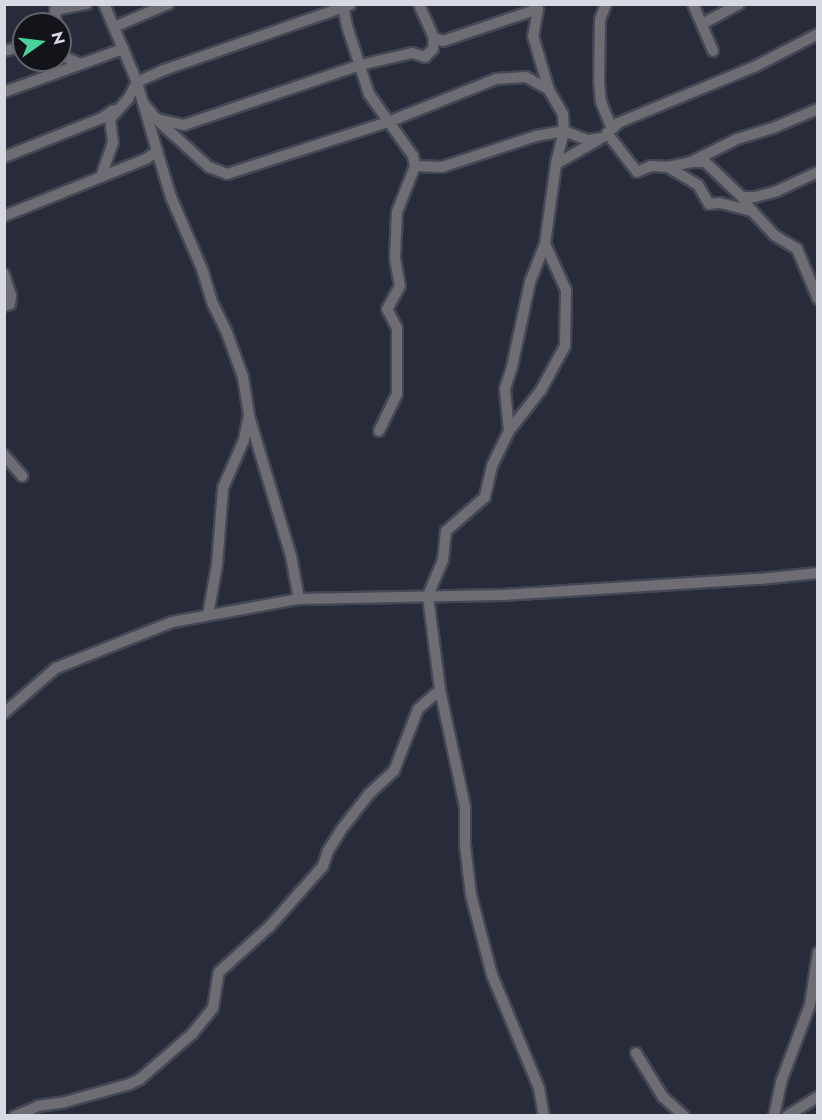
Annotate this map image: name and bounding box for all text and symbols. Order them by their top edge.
north arrow [12,12,72,72]
text: N [45,29,71,47]

